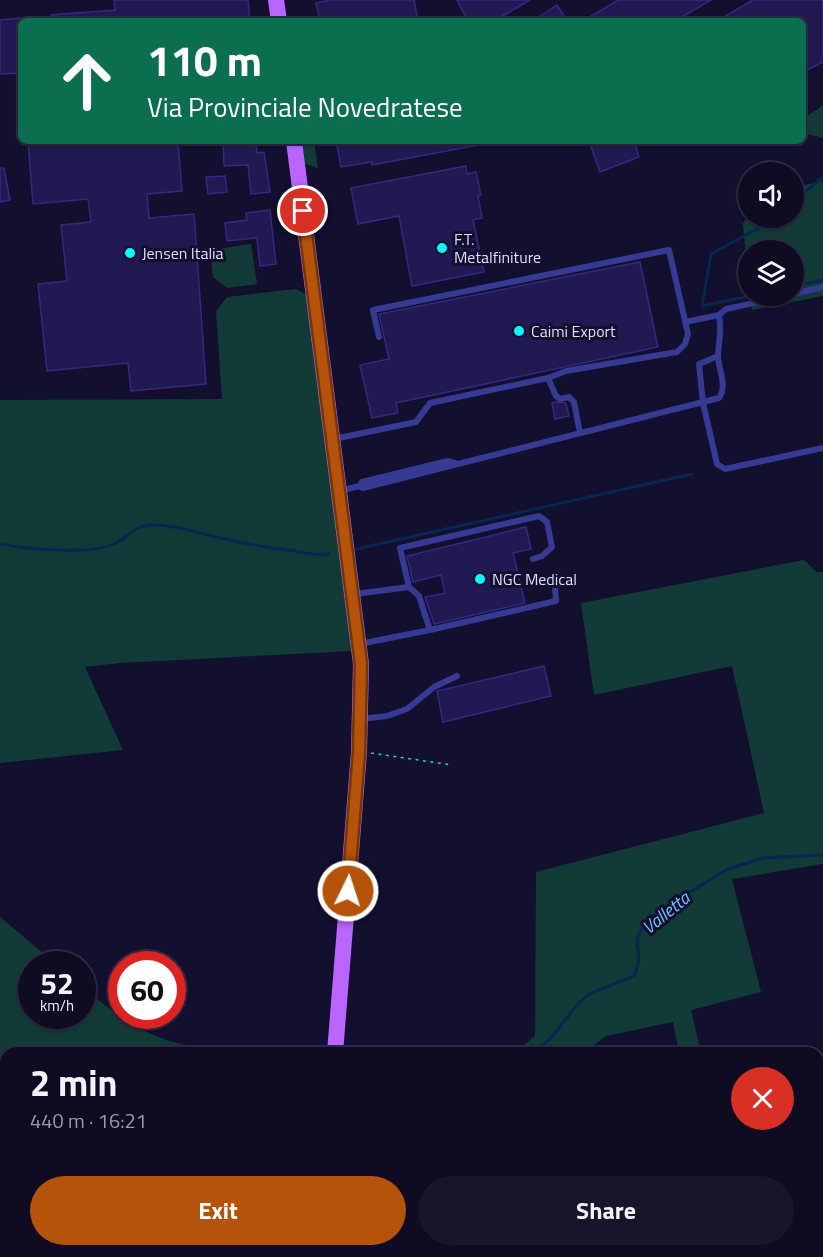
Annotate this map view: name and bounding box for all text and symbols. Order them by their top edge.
text: 110 m [147,28,262,92]
icon: ahead [48,42,126,120]
text: Via Provinciale Novedratese [147,86,463,127]
map controls [738,162,804,306]
button: sound [738,162,804,228]
pin [277,185,328,236]
icon: arrive [286,194,319,227]
place label: F.T. Metalfiniture [454,227,541,269]
button: layers [738,240,804,306]
place label: Jensen Italia [142,241,224,265]
marker: F.T. Metalfiniture [435,241,449,255]
marker: Jensen Italia [123,246,137,260]
place label: Caimi Export [531,319,616,343]
marker: Caimi Export [512,324,526,338]
place label: NGC Medical [492,567,577,591]
marker: NGC Medical [473,572,487,586]
position arrow [316,859,380,923]
water label: Valletta [636,884,696,940]
speed limit sign: 60 [108,951,186,1029]
text: 52 [40,960,74,1006]
text: km/h [40,994,74,1017]
text: 2 min [30,1055,117,1110]
button: close [731,1067,794,1130]
text: 440 m · 16:21 [30,1105,147,1136]
button: Exit [30,1176,406,1245]
button: Share [418,1176,794,1245]

